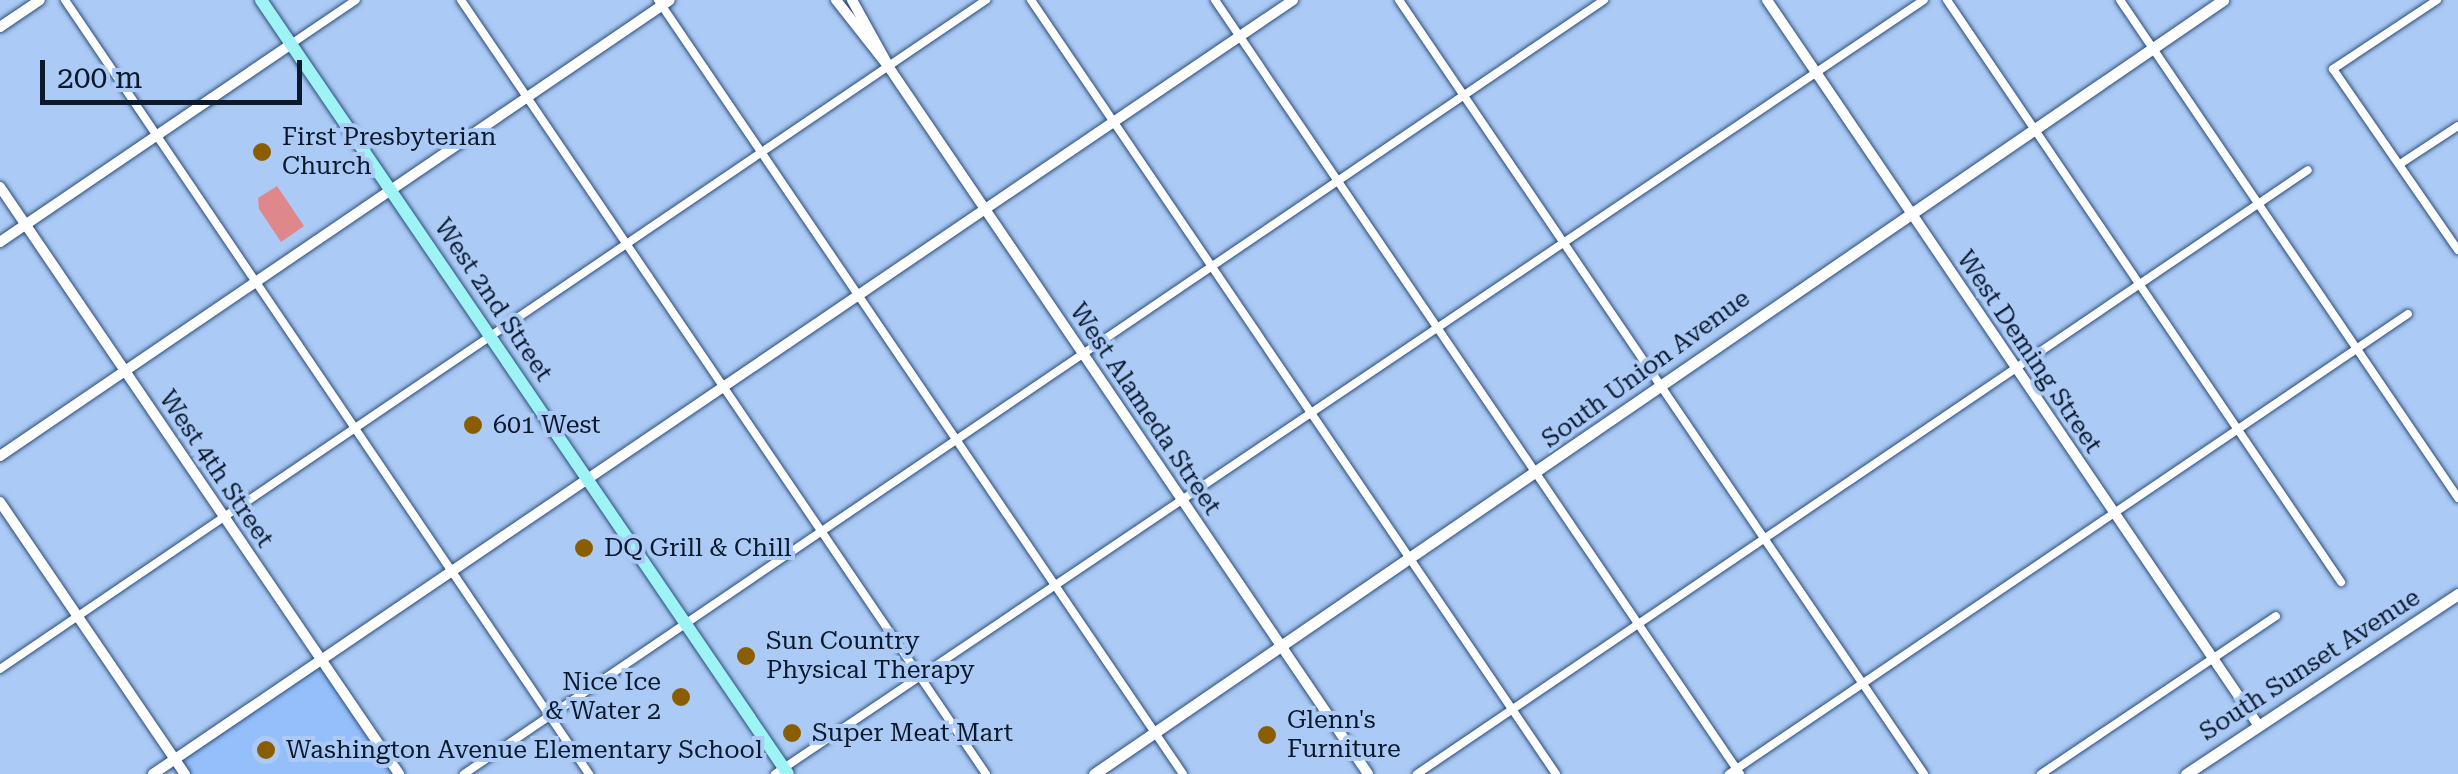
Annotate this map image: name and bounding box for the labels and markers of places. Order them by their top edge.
place label: First Presbyterian Church [282,123,496,182]
marker: First Presbyterian Church [251,141,273,163]
place label: 601 West [493,410,601,440]
marker: 601 West [462,414,484,436]
place label: DQ Grill & Chill [604,533,791,563]
marker: DQ Grill & Chill [573,537,595,559]
place label: Sun Country Physical Therapy [766,627,975,686]
marker: Sun Country Physical Therapy [735,645,757,667]
place label: Nice Ice & Water 2 [545,668,661,727]
marker: Nice Ice & Water 2 [670,686,692,708]
place label: Glenn's Furniture [1287,706,1401,765]
place label: Super Meat Mart [812,718,1013,748]
marker: Super Meat Mart [781,722,803,744]
marker: Glenn's Furniture [1256,724,1278,746]
place label: Washington Avenue Elementary School [286,735,763,765]
marker: Washington Avenue Elementary School [255,739,277,761]

